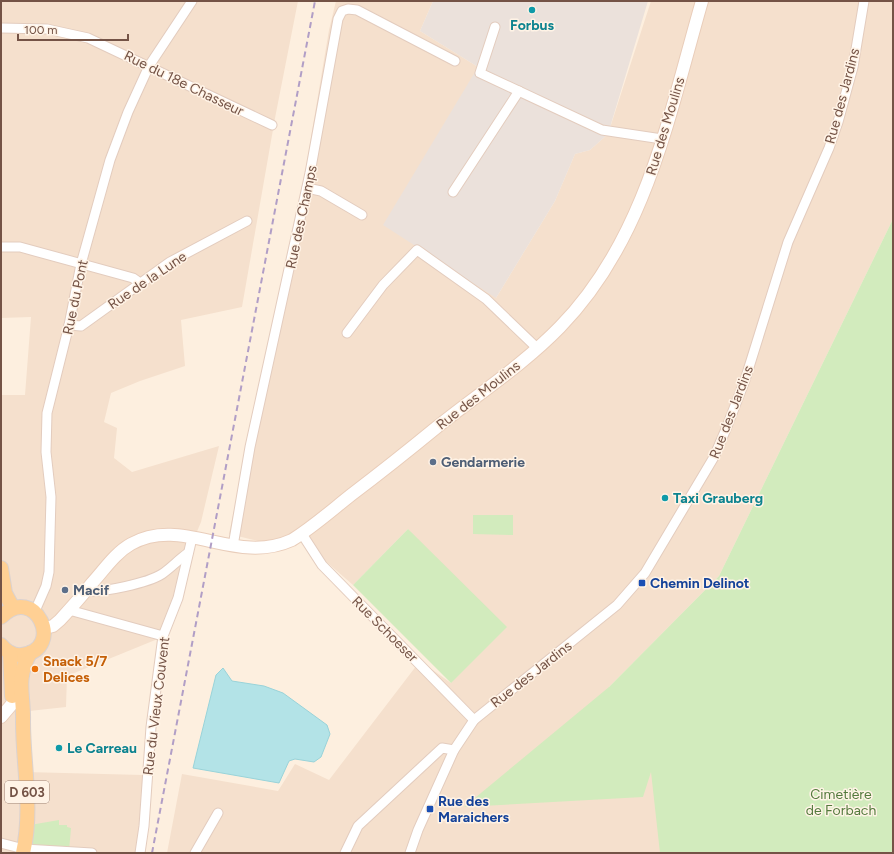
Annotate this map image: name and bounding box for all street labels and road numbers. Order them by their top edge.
street label: Rue des Jardins [822,46,863,146]
street label: Rue du 18e Chasseur [121,47,247,120]
street label: Rue des Moulins [642,75,689,177]
street label: Rue des Champs [282,164,321,270]
street label: Rue de la Lune [105,248,190,313]
street label: Rue du Pont [59,258,92,336]
street label: Rue des Moulins [433,357,524,433]
street label: Rue des Jardins [706,363,757,461]
street label: Rue Schoeser [348,593,421,666]
street label: Rue du Vieux Couvent [140,636,173,776]
street label: Rue des Jardins [487,637,575,711]
road number: D 603 [5,781,49,803]

